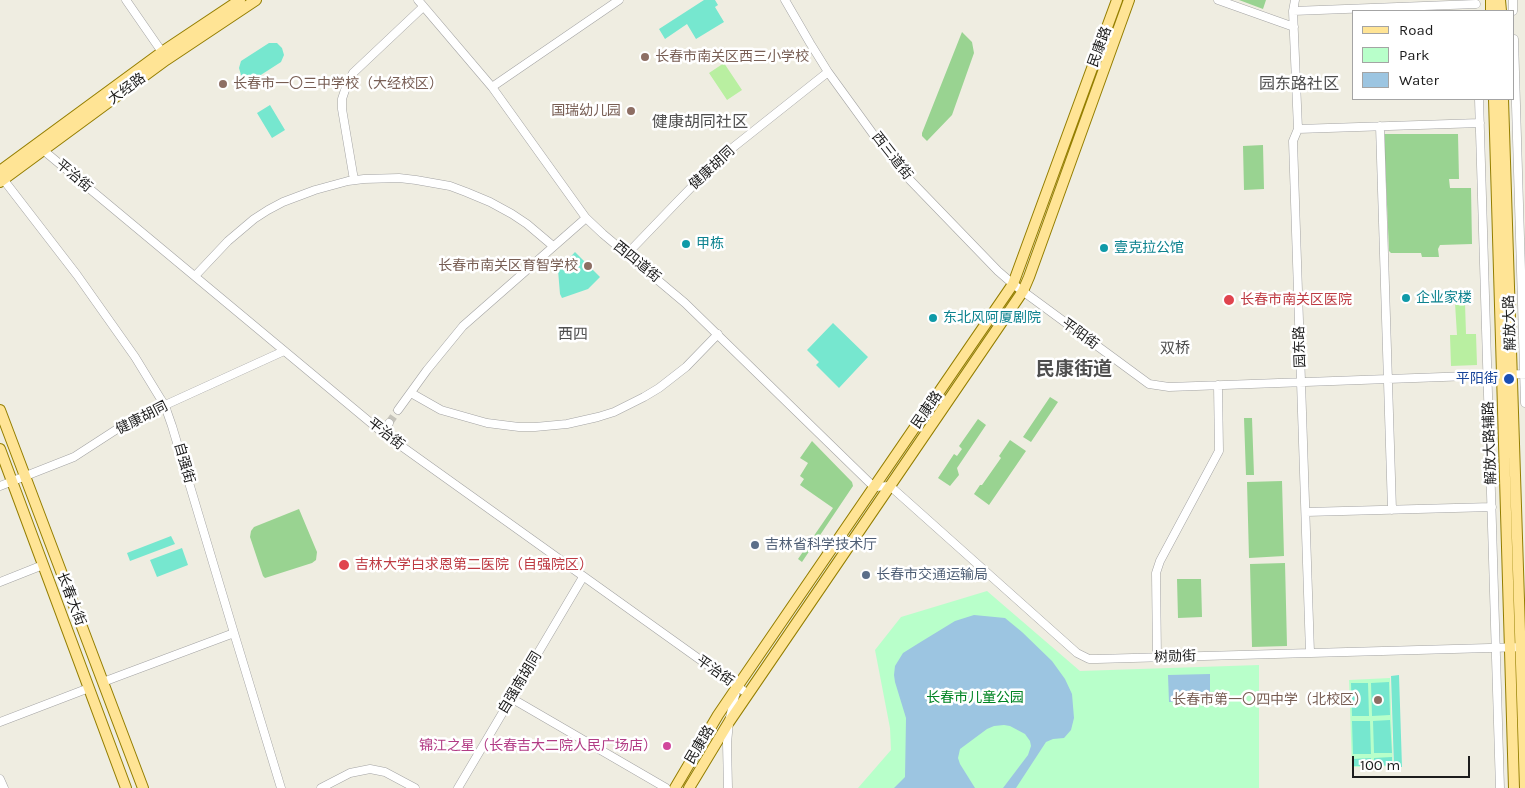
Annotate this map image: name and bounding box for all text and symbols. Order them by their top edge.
legend [1352,10,1515,100]
text: Road [1399,21,1434,39]
street label: 民康路 [1085,24,1115,70]
text: Park [1399,46,1429,64]
place label: 长春市南关区西三小学校 [655,49,809,65]
marker: 长春市南关区西三小学校 [639,51,651,63]
street label: 大经路 [105,70,149,108]
text: Water [1399,71,1439,89]
district label: 园东路社区 [1259,74,1339,94]
place label: 长春市一〇三中学校（大经校区） [233,76,443,92]
marker: 长春市一〇三中学校（大经校区） [217,78,229,90]
place label: 国瑞幼儿园 [551,103,621,119]
marker: 国瑞幼儿园 [625,105,637,117]
district label: 健康胡同社区 [652,112,748,132]
street label: 西三道街 [868,129,916,183]
street label: 健康胡同 [686,143,738,193]
street label: 平治街 [53,156,95,196]
place label: 甲栋 [696,236,724,252]
street label: 西四道街 [610,238,664,286]
marker: 甲栋 [680,238,692,250]
place label: 壹克拉公馆 [1114,240,1184,256]
marker: 壹克拉公馆 [1098,242,1110,254]
place label: 长春市南关区育智学校 [438,258,578,274]
marker: 长春市南关区育智学校 [582,260,594,272]
place label: 企业家楼 [1416,290,1472,306]
place label: 长春市南关区医院 [1240,292,1352,308]
marker: 企业家楼 [1400,292,1412,304]
marker: 长春市南关区医院 [1222,293,1236,307]
street label: 解放大路 [1501,295,1519,351]
place label: 东北风阿厦剧院 [943,310,1041,326]
marker: 东北风阿厦剧院 [927,312,939,324]
street label: 平阳街 [1058,315,1102,353]
district label: 西四 [558,326,588,344]
street label: 园东路 [1291,326,1309,368]
district label: 双桥 [1160,340,1190,358]
district label: 民康街道 [1036,359,1112,381]
place label: 平阳街 [1456,371,1498,387]
marker: 平阳街 [1502,372,1516,386]
street label: 民康路 [908,388,946,432]
street label: 健康胡同 [113,398,171,438]
street label: 解放大路辅路 [1480,401,1500,485]
street label: 平治街 [364,414,408,454]
street label: 自强街 [170,440,198,486]
place label: 吉林省科学技术厅 [765,537,877,553]
marker: 吉林省科学技术厅 [749,539,761,551]
place label: 吉林大学白求恩第二医院（自强院区） [355,557,593,573]
marker: 吉林大学白求恩第二医院（自强院区） [337,558,351,572]
place label: 长春市交通运输局 [876,567,988,583]
marker: 长春市交通运输局 [860,569,872,581]
street label: 长春大街 [53,570,89,628]
street label: 树勋街 [1154,648,1196,666]
street label: 自强南胡同 [495,649,545,717]
street label: 平治街 [693,652,737,690]
park label: 长春市儿童公园 [926,690,1024,706]
place label: 长春市第一〇四中学（北校区） [1172,692,1368,708]
marker: 长春市第一〇四中学（北校区） [1372,694,1384,706]
street label: 民康路 [682,723,718,767]
place label: 锦江之星（长春吉大二院人民广场店） [419,738,657,754]
marker: 锦江之星（长春吉大二院人民广场店） [661,740,673,752]
scale bar [1355,746,1472,778]
text: 100 m [1360,756,1400,774]

